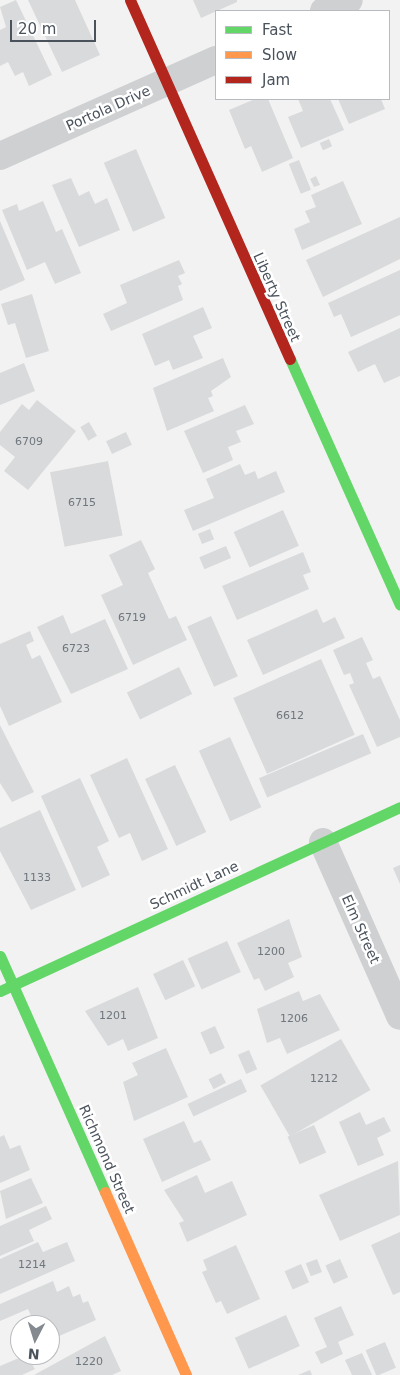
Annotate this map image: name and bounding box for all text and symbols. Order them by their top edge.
scale bar [12,10,99,42]
legend [215,10,390,100]
text: 20 m [18,20,56,38]
text: Fast [262,21,292,39]
text: Slow [262,46,297,64]
text: Jam [262,71,290,89]
street label: Portola Drive [63,82,153,134]
street label: Liberty Street [250,250,304,344]
house number: 6709 [15,435,43,449]
house number: 6715 [68,496,96,510]
house number: 6719 [118,611,146,625]
house number: 6723 [62,642,90,656]
house number: 6612 [276,709,304,723]
street label: Schmidt Lane [147,857,241,913]
house number: 1133 [23,871,51,885]
street label: Elm Street [338,892,384,966]
house number: 1200 [257,945,285,959]
house number: 1201 [99,1009,127,1023]
house number: 1206 [280,1012,308,1026]
house number: 1212 [310,1072,338,1086]
street label: Richmond Street [76,1102,138,1216]
house number: 1214 [18,1258,46,1272]
north arrow [10,1315,60,1365]
text: N [27,1345,40,1362]
house number: 1220 [75,1355,103,1369]

